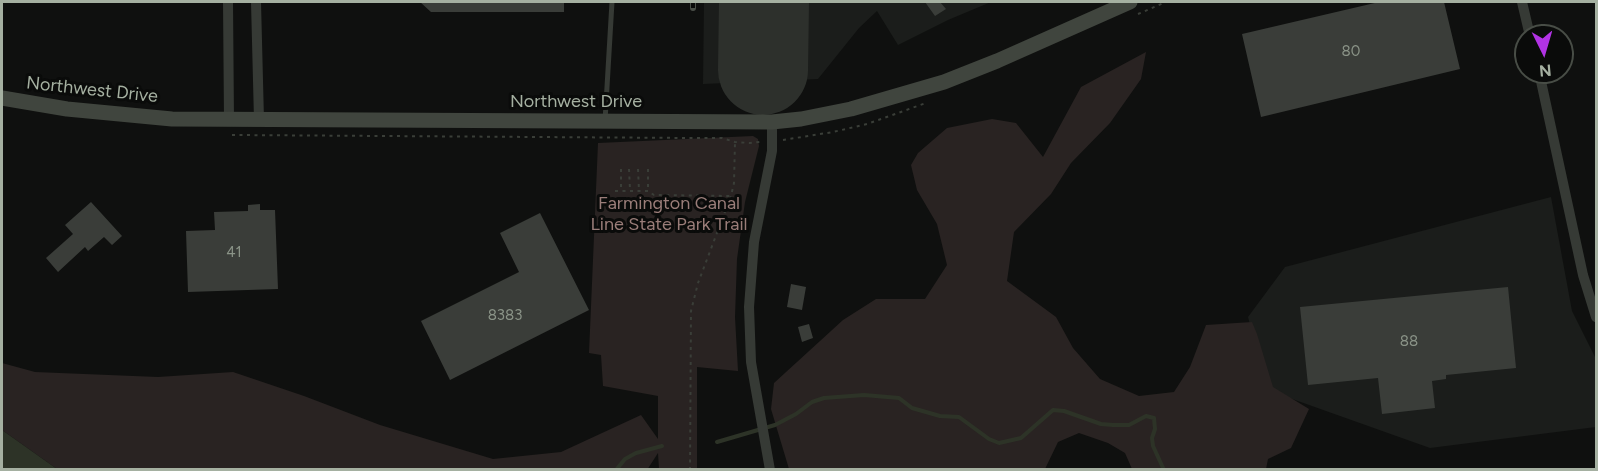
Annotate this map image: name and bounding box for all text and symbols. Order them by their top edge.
north arrow [1514,24,1574,84]
house number: 80 [1342,43,1360,61]
text: N [1538,60,1552,80]
street label: Northwest Drive [25,72,159,108]
street label: Northwest Drive [510,91,642,113]
park label: Farmington Canal Line State Park Trail [590,193,748,236]
house number: 41 [226,244,242,262]
house number: 8383 [488,307,522,325]
house number: 88 [1400,333,1418,351]

